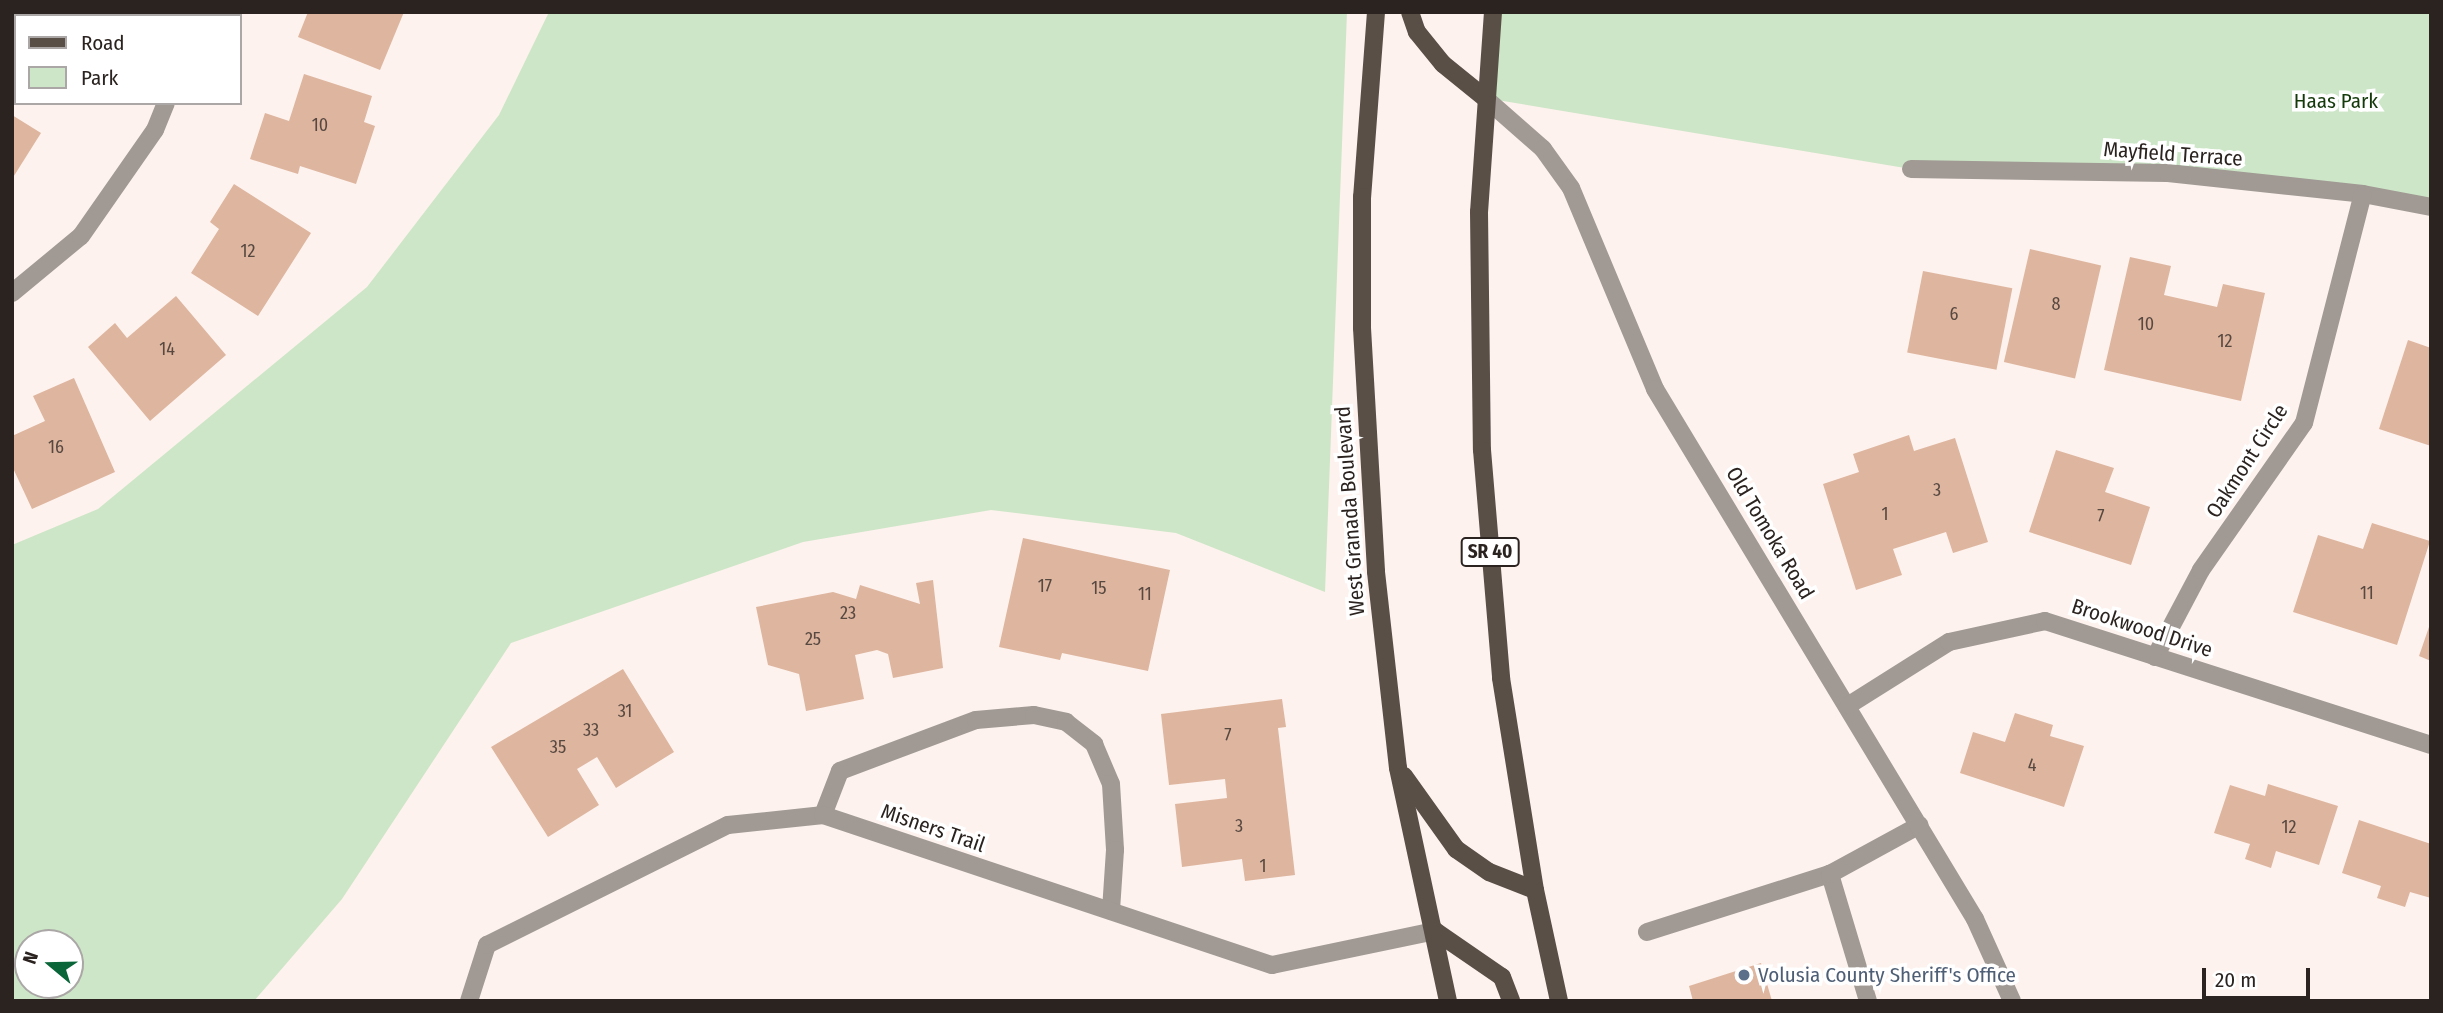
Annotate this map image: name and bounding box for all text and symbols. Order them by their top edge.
legend [14,14,242,105]
text: Road [81,30,125,56]
text: Park [81,65,118,91]
park label: Haas Park [2294,88,2378,114]
house number: 10 [312,114,328,136]
street label: Mayfield Terrace [2103,137,2243,171]
house number: 12 [241,240,255,262]
house number: 8 [2052,293,2060,315]
house number: 6 [1950,303,1958,325]
house number: 10 [2138,313,2154,335]
house number: 12 [2218,330,2232,352]
house number: 14 [159,338,175,360]
street label: Oakmont Circle [2201,399,2293,523]
street label: West Granada Boulevard [1330,405,1370,617]
house number: 16 [48,436,64,458]
street label: Old Tomoka Road [1721,462,1819,604]
house number: 3 [1933,479,1941,501]
house number: 1 [1881,503,1889,525]
house number: 7 [2097,505,2105,527]
road number: SR 40 [1460,537,1520,568]
house number: 17 [1038,575,1052,597]
house number: 15 [1091,577,1107,599]
house number: 11 [2360,582,2374,604]
house number: 11 [1138,583,1152,605]
street label: Brookwood Drive [2068,593,2216,663]
house number: 23 [840,602,856,624]
house number: 25 [805,628,821,650]
house number: 31 [618,700,632,722]
house number: 33 [583,719,599,741]
house number: 7 [1224,724,1232,746]
house number: 35 [550,736,566,758]
house number: 4 [2028,754,2036,776]
street label: Misners Trail [878,798,988,858]
house number: 3 [1235,815,1243,837]
house number: 12 [2282,816,2296,838]
house number: 1 [1259,855,1267,877]
north arrow [14,929,84,999]
text: N [18,949,43,967]
scale bar [2205,954,2314,998]
place label: Volusia County Sheriff's Office [1758,962,2016,988]
marker: Volusia County Sheriff's Office [1736,967,1752,983]
text: 20 m [2215,967,2256,993]

